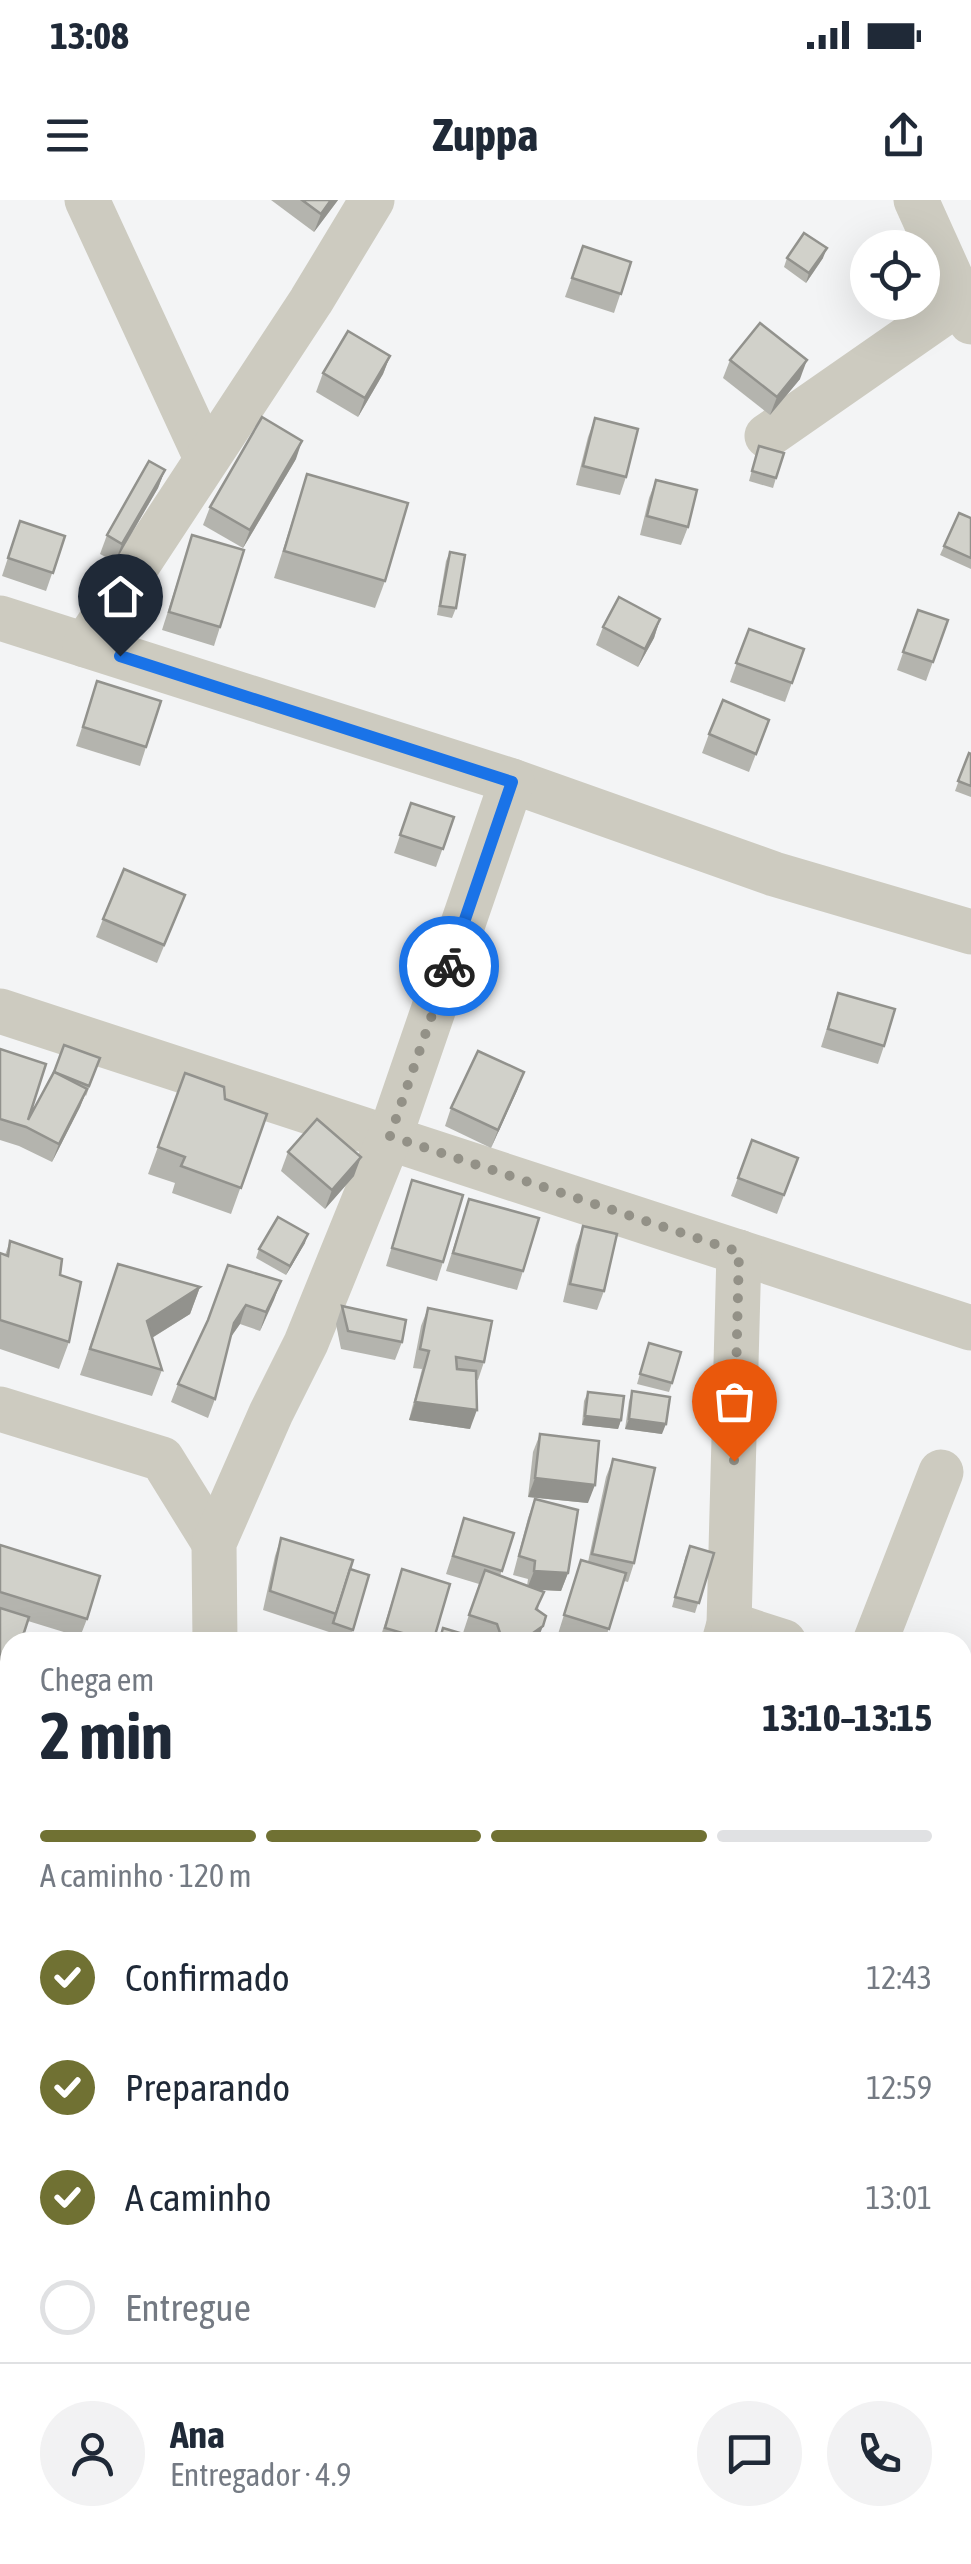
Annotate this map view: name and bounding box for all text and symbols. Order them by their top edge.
text: 13:08 [50,14,129,57]
icon: menu [40,108,95,163]
icon: share [876,108,931,163]
text: Zuppa [433,109,538,161]
map controls [850,230,940,320]
button: locate [850,230,940,320]
pin [78,554,163,657]
icon: home [93,569,148,624]
courier [399,916,499,1016]
icon: bike [422,939,477,994]
pin [692,1359,777,1462]
icon: bag [707,1374,762,1429]
text: Chega em [40,1661,154,1698]
text: 13:10–13:15 [762,1696,932,1739]
text: 2 min [40,1698,173,1773]
text: A caminho · 120 m [40,1857,251,1894]
icon: check [40,1950,95,2005]
text: Confirmado [125,1956,290,1999]
text: 12:43 [866,1959,932,1996]
icon: check [40,2060,95,2115]
text: Preparando [125,2066,290,2109]
text: 12:59 [866,2069,932,2106]
icon: check [40,2170,95,2225]
text: A caminho [125,2176,271,2219]
text: 13:01 [866,2179,932,2216]
text: Entregue [125,2286,251,2329]
button: person [40,2401,145,2506]
button: chat [697,2401,802,2506]
button: phone [827,2401,932,2506]
text: Ana [170,2413,225,2456]
text: Entregador · 4.9 [170,2456,351,2493]

